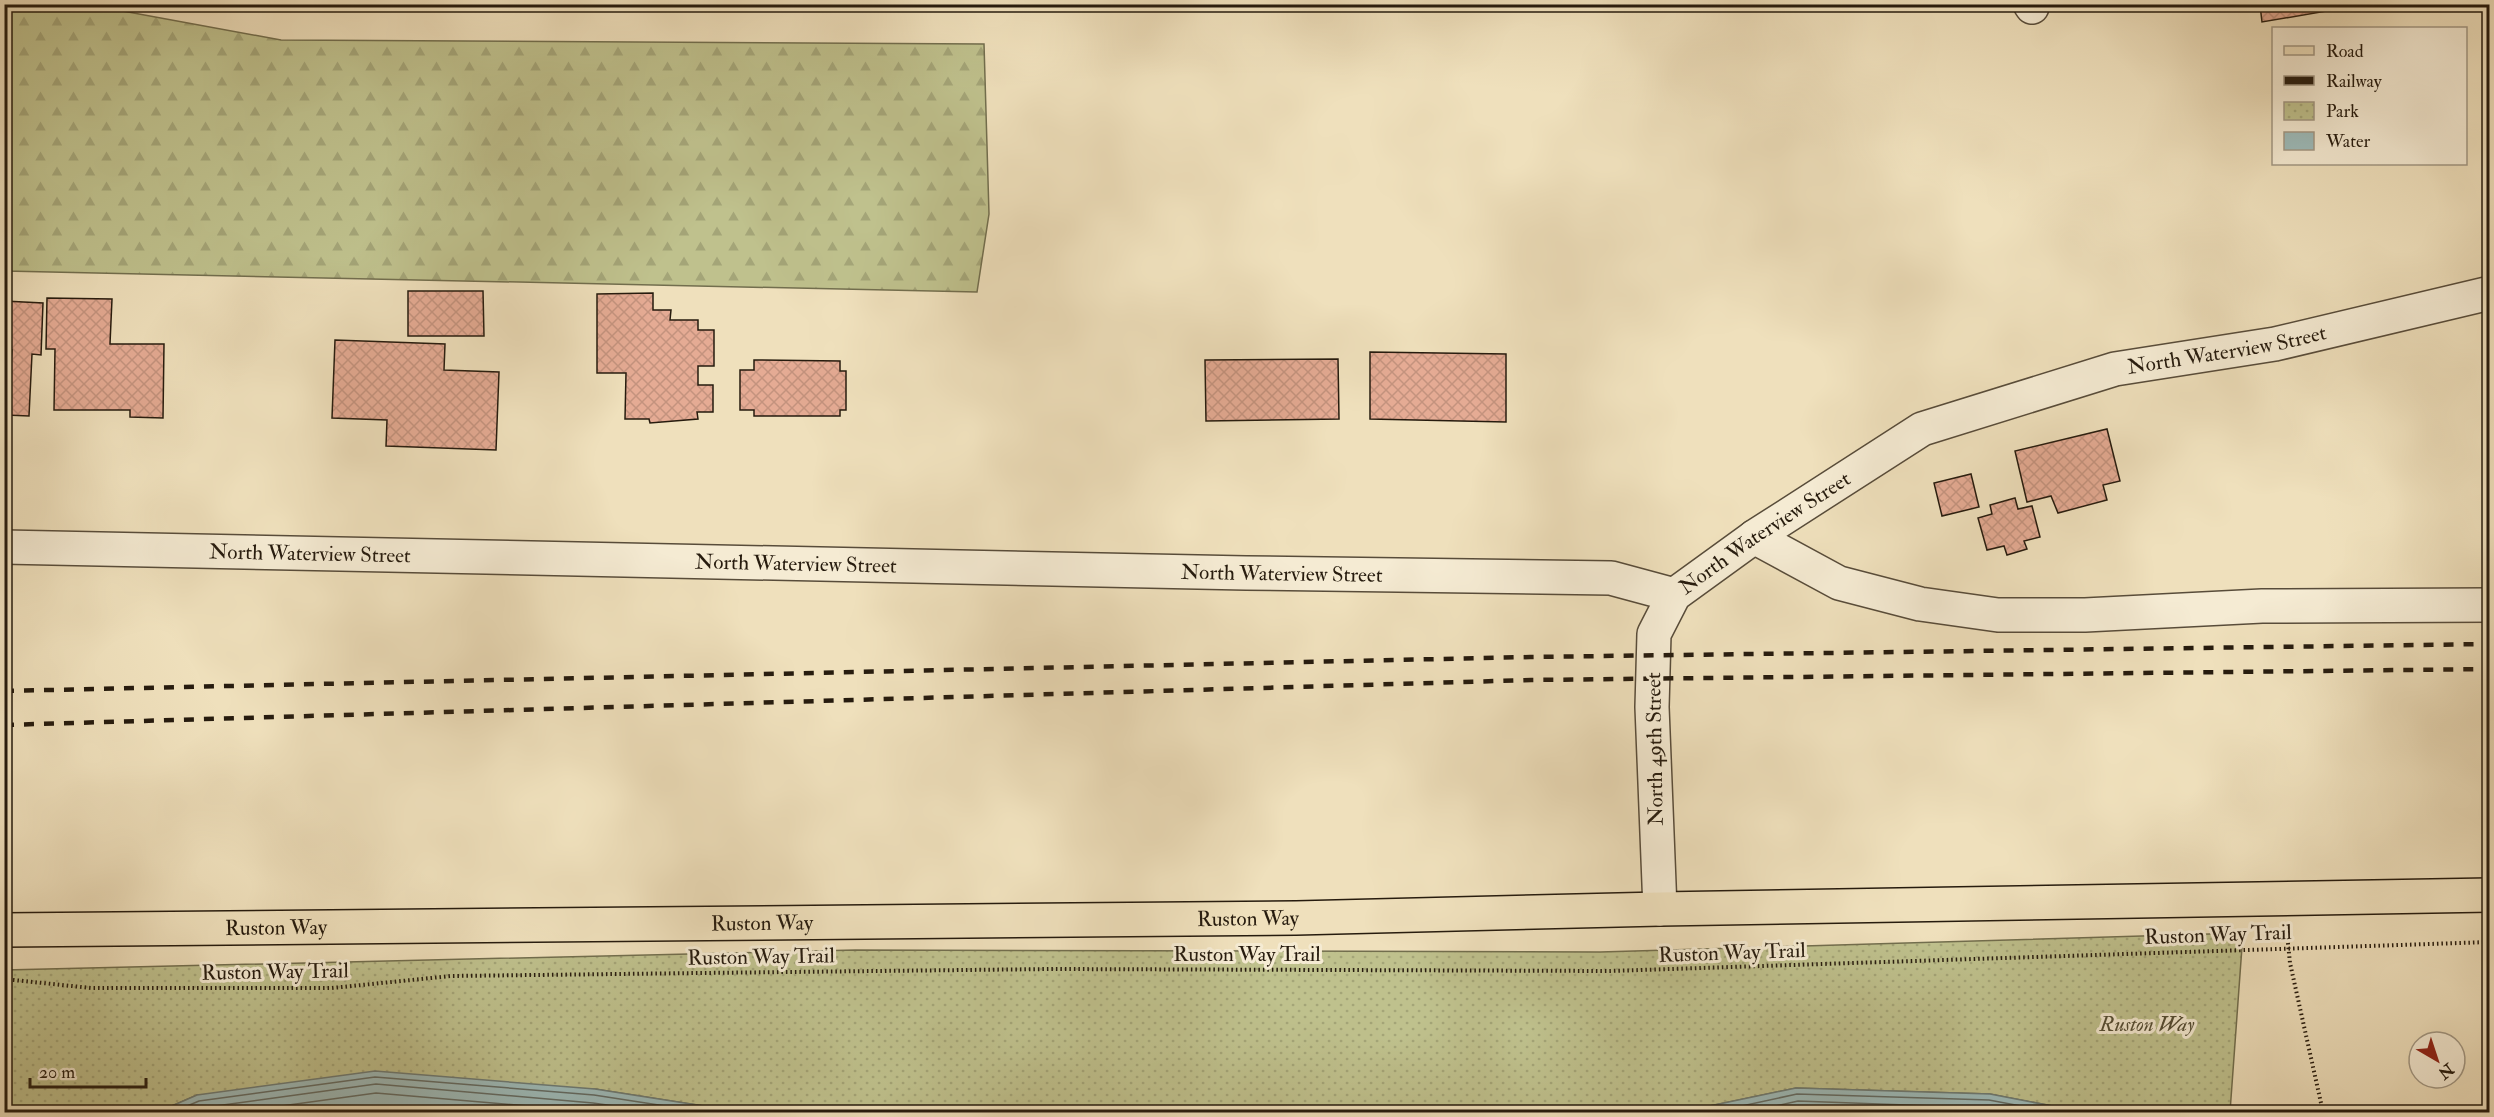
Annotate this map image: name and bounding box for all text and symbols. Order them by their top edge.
legend [2272,27,2467,165]
text: Road [2326,40,2364,63]
text: Railway [2326,70,2383,93]
text: Park [2326,100,2359,123]
text: Water [2325,130,2370,153]
street label: North Waterview Street [2125,319,2329,380]
street label: North Waterview Street [1673,465,1856,601]
street label: North Waterview Street [209,538,411,569]
street label: North Waterview Street [695,548,897,579]
street label: North Waterview Street [1181,558,1383,588]
street label: North 49th Street [1640,672,1670,826]
street label: Ruston Way [1197,904,1300,932]
street label: Ruston Way [711,909,814,937]
street label: Ruston Way [225,913,328,941]
street label: Ruston Way Trail [2144,919,2293,951]
street label: Ruston Way Trail [1658,937,1807,969]
street label: Ruston Way Trail [1173,941,1321,968]
street label: Ruston Way Trail [687,942,836,972]
street label: Ruston Way Trail [201,957,350,987]
park label: Ruston Way [2099,1011,2195,1038]
north arrow [2407,1030,2467,1090]
scale bar [30,1051,146,1089]
text: N [2433,1058,2458,1084]
text: 20 m [39,1061,75,1084]

